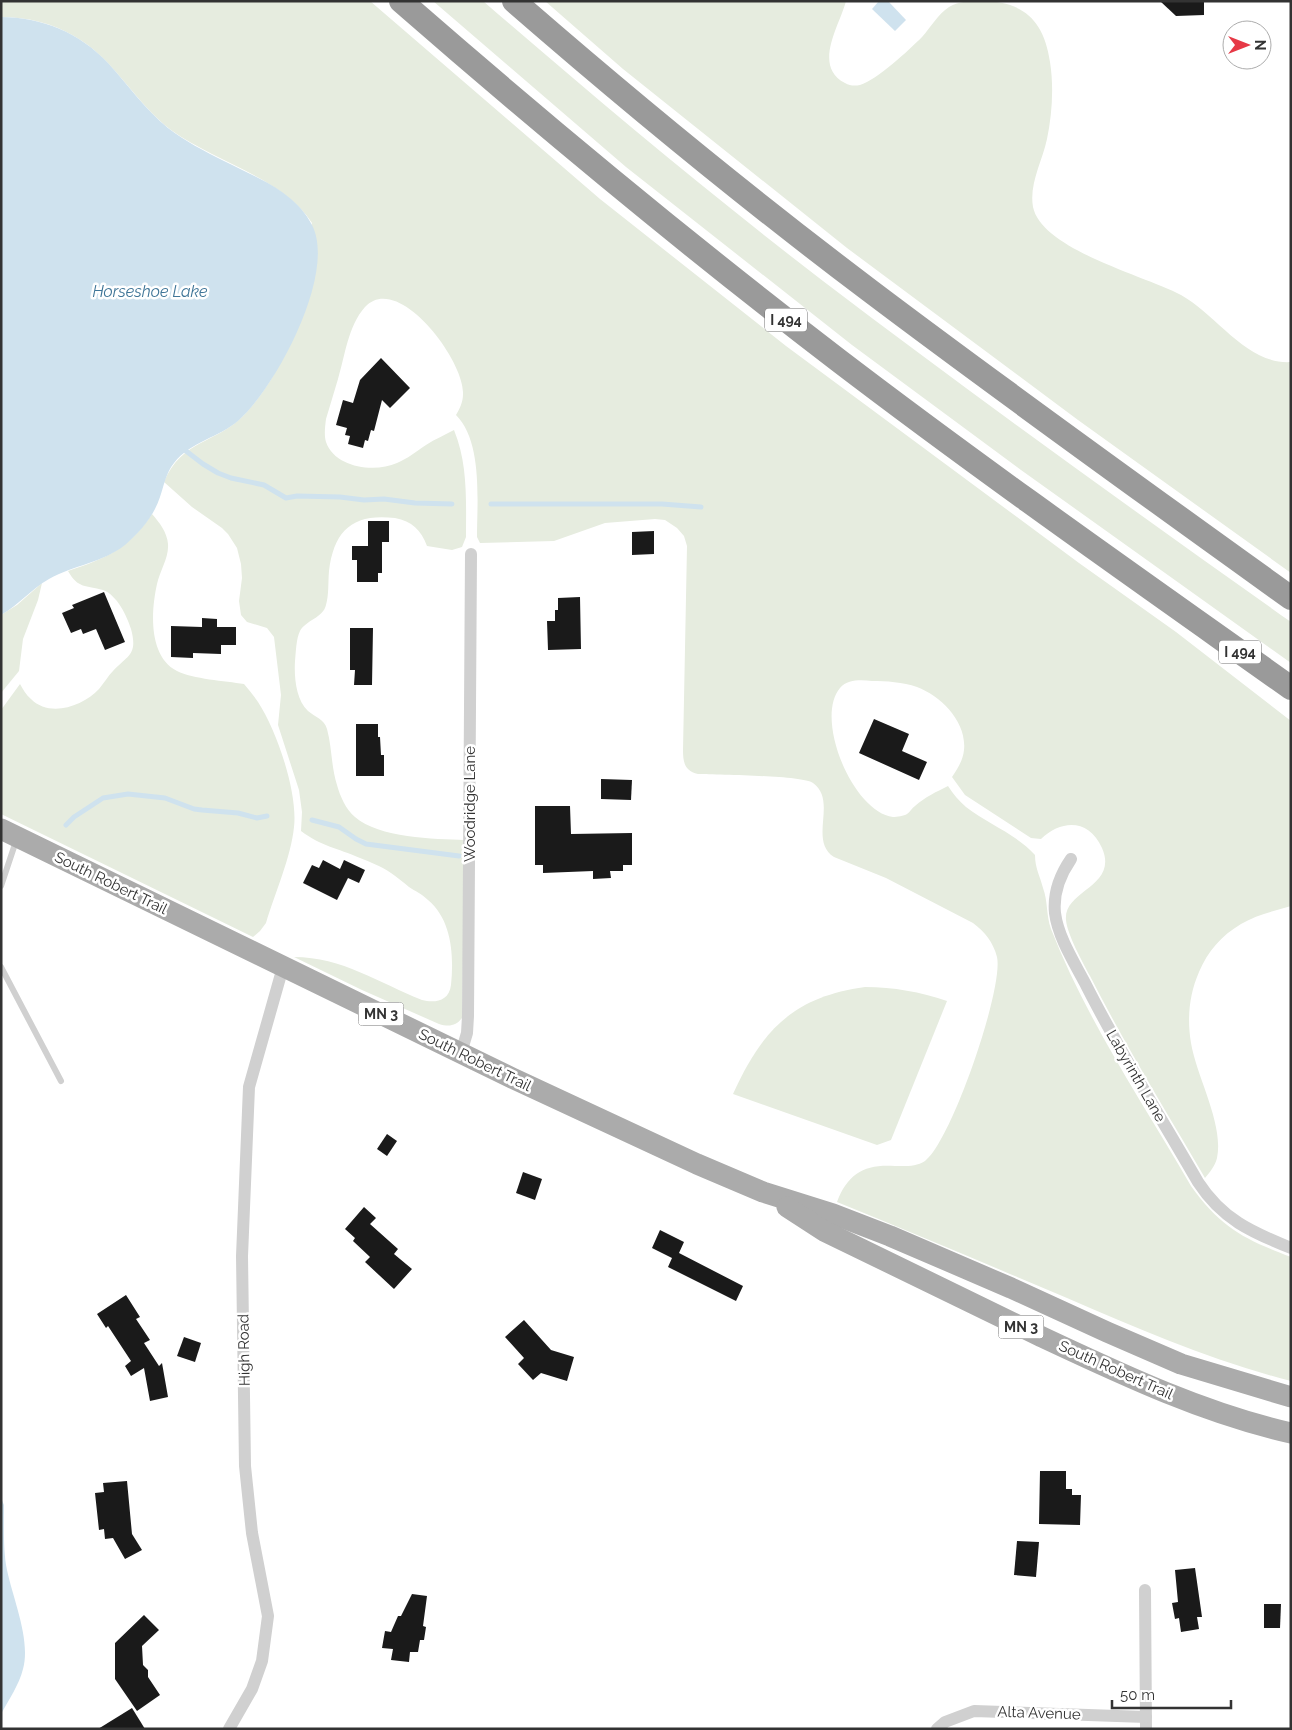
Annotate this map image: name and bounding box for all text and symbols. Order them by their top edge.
north arrow [1222,20,1272,70]
text: N [1252,40,1268,50]
water label: Horseshoe Lake [92,282,208,301]
road number: I 494 [765,308,807,332]
road number: I 494 [1219,640,1261,664]
street label: Woodridge Lane [461,746,479,862]
street label: South Robert Trail [52,848,171,919]
road number: MN 3 [358,1002,404,1026]
street label: South Robert Trail [416,1025,535,1096]
street label: Labyrinth Lane [1102,1027,1170,1125]
street label: High Road [234,1314,254,1386]
road number: MN 3 [998,1315,1044,1338]
street label: South Robert Trail [1056,1337,1177,1404]
scale bar [1112,1678,1231,1710]
text: 50 m [1120,1686,1155,1704]
street label: Alta Avenue [997,1703,1081,1723]

